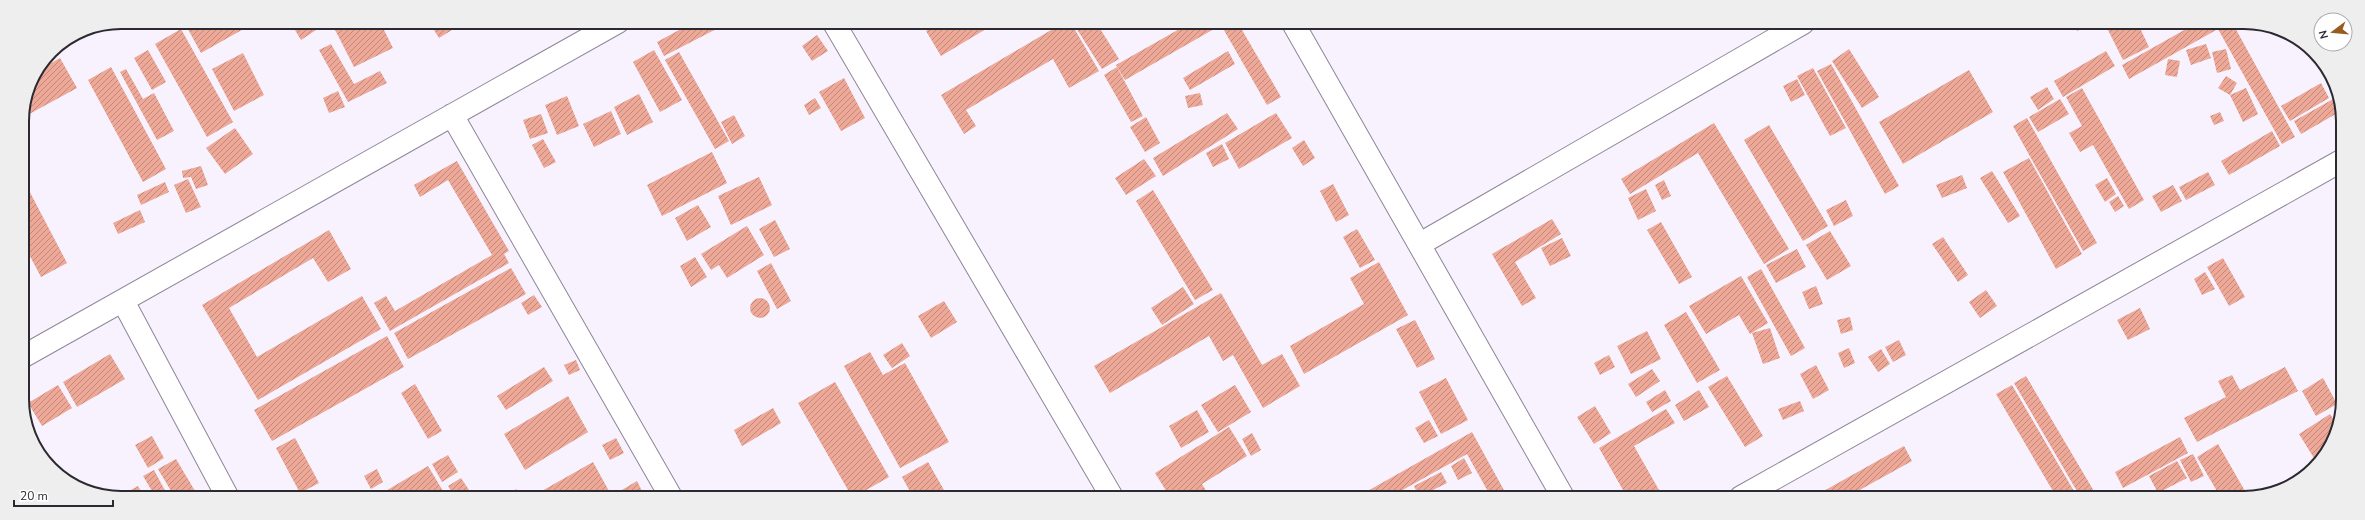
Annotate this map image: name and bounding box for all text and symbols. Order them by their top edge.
north arrow [2313,12,2353,52]
text: N [2316,29,2332,41]
scale bar [14,482,113,508]
text: 20 m [20,488,48,504]

